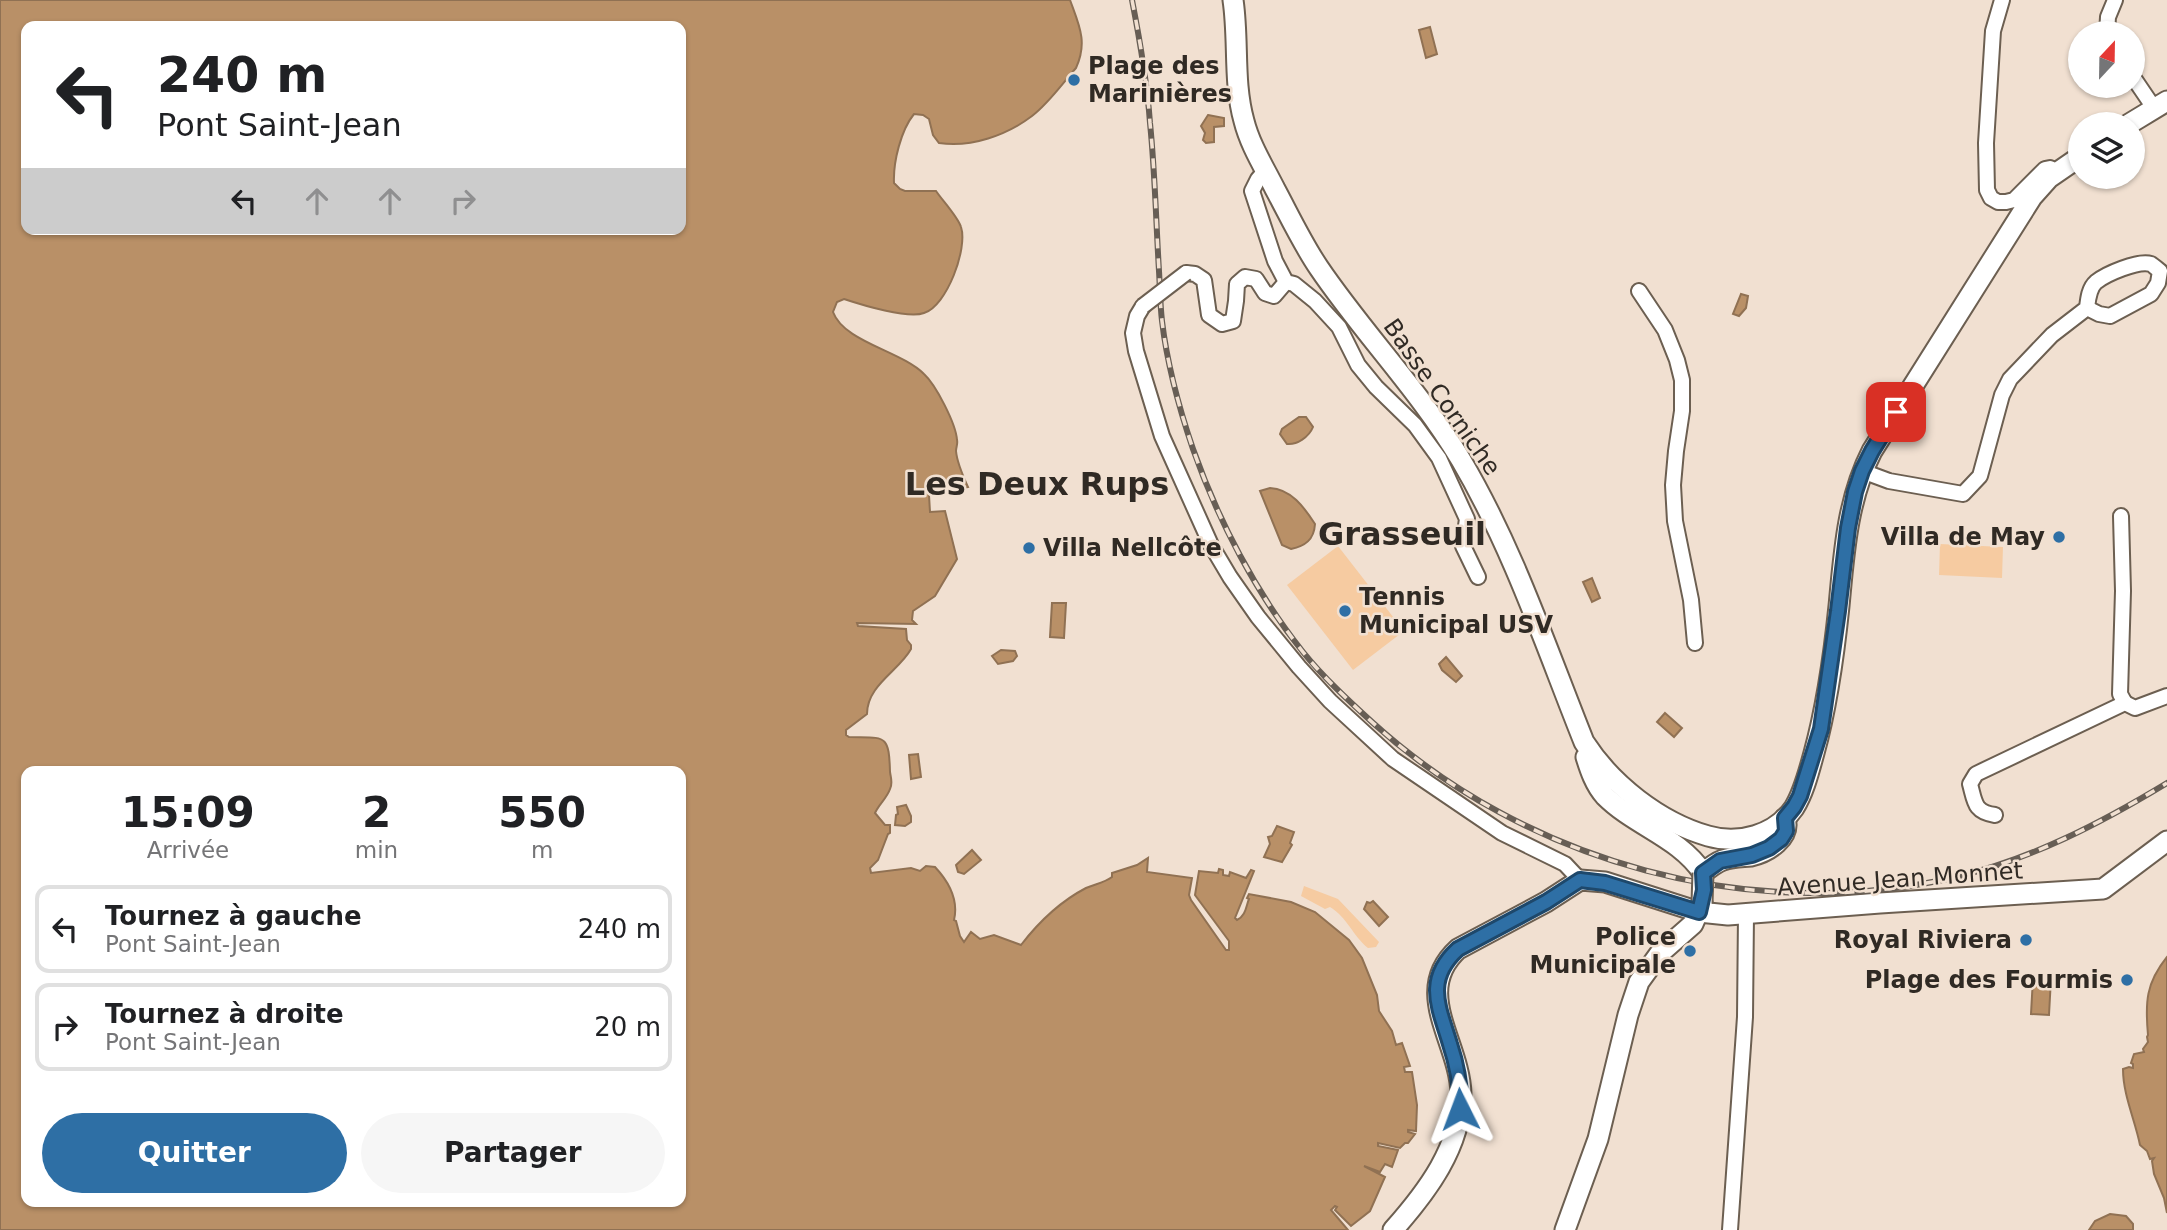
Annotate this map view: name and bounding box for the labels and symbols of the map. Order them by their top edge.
north arrow [2068,21,2146,98]
place label: Plage des Marinières [1088,52,1232,108]
marker: Plage des Marinières [1066,72,1082,88]
street label: Basse Corniche [1378,313,1506,481]
pin [1866,382,1926,442]
district label: Les Deux Rups [905,465,1169,503]
district label: Grasseuil [1318,515,1486,553]
place label: Villa de May [1881,523,2045,551]
marker: Villa de May [2051,529,2067,545]
place label: Villa Nellcôte [1043,534,1222,562]
marker: Villa Nellcôte [1021,540,1037,556]
place label: Tennis Municipal USV [1359,583,1553,639]
marker: Tennis Municipal USV [1337,603,1353,619]
street label: Avenue Jean Monnet [1776,856,2024,902]
place label: Police Municipale [1529,923,1676,979]
place label: Royal Riviera [1834,926,2012,954]
marker: Royal Riviera [2018,932,2034,948]
marker: Police Municipale [1682,943,1698,959]
place label: Plage des Fourmis [1865,966,2113,994]
marker: Plage des Fourmis [2119,972,2135,988]
position arrow [1423,1072,1497,1146]

